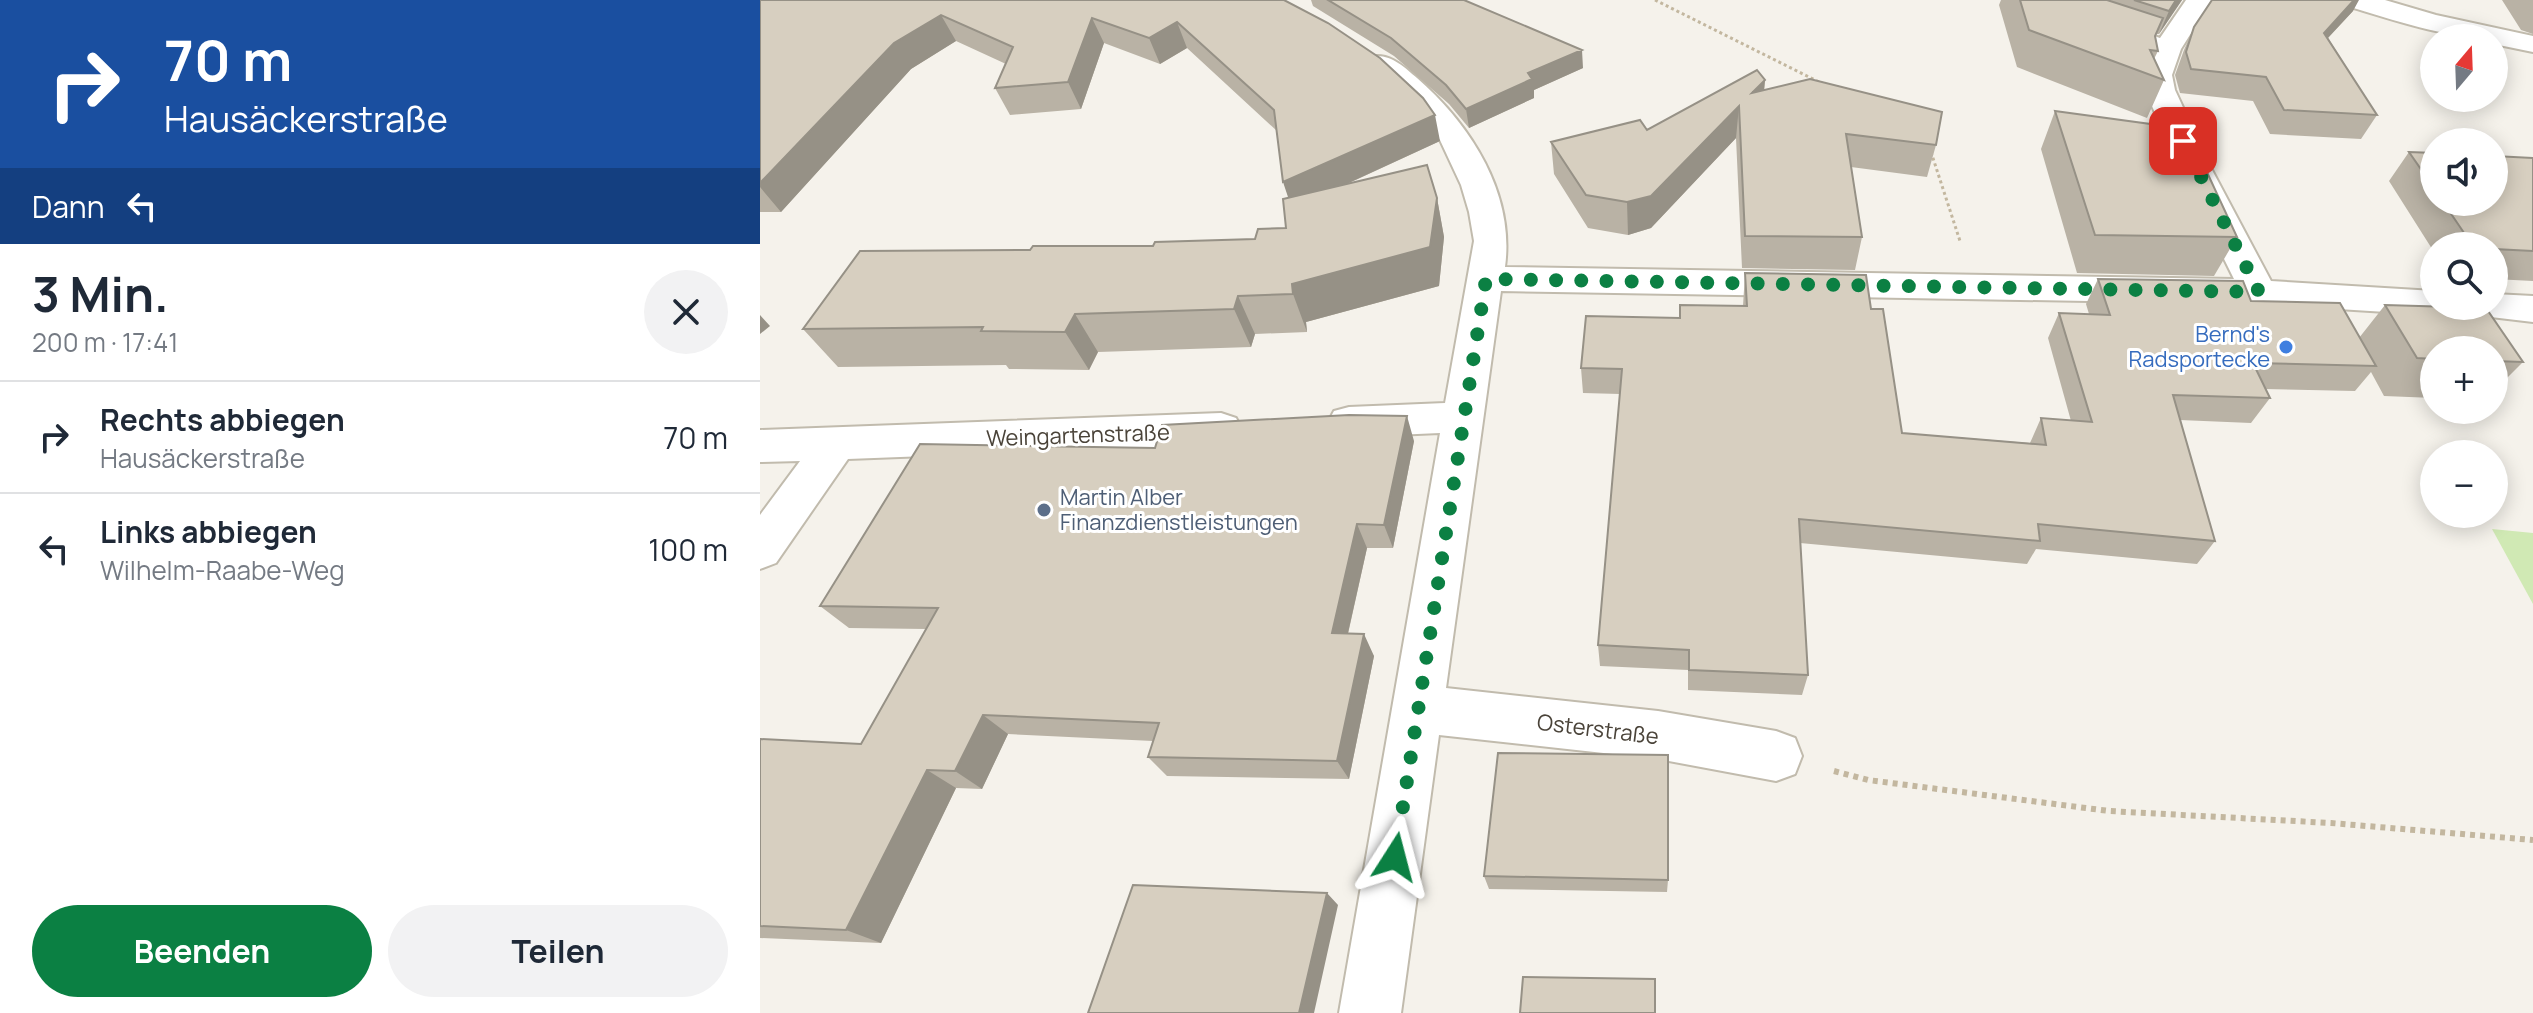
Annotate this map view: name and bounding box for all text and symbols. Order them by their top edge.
text: 70 m [164,21,292,98]
north arrow [2420,24,2508,112]
map controls [2420,24,2508,528]
icon: right [32,32,136,136]
text: Hausäckerstraße [164,94,448,143]
pin [2149,107,2217,175]
icon: arrive [2161,119,2205,163]
button: sound [2420,128,2508,216]
icon: left [120,184,164,228]
text: Dann [32,186,104,227]
button: search [2420,232,2508,320]
text: 3 Min. [32,261,169,326]
button: close [644,270,728,354]
place label: Bernd's Radsportecke [2128,319,2270,374]
text: 200 m · 17:41 [32,324,179,360]
button: + [2420,336,2508,424]
marker: Bernd's Radsportecke [2277,338,2295,356]
text: Rechts abbiegen [100,399,345,440]
icon: right [32,415,76,459]
text: 70 m [663,417,728,458]
street label: Weingartenstraße [986,417,1170,453]
text: Hausäckerstraße [100,440,305,476]
button: − [2420,440,2508,528]
place label: Martin Alber Finanzdienstleistungen [1060,482,1298,537]
marker: Martin Alber Finanzdienstleistungen [1035,501,1053,519]
text: Links abbiegen [100,511,317,552]
icon: left [32,527,76,571]
text: 100 m [648,529,728,570]
text: Wilhelm-Raabe-Weg [100,552,345,588]
street label: Osterstraße [1535,707,1661,751]
position arrow [1353,815,1437,899]
button: Beenden [32,905,372,997]
button: Teilen [388,905,728,997]

